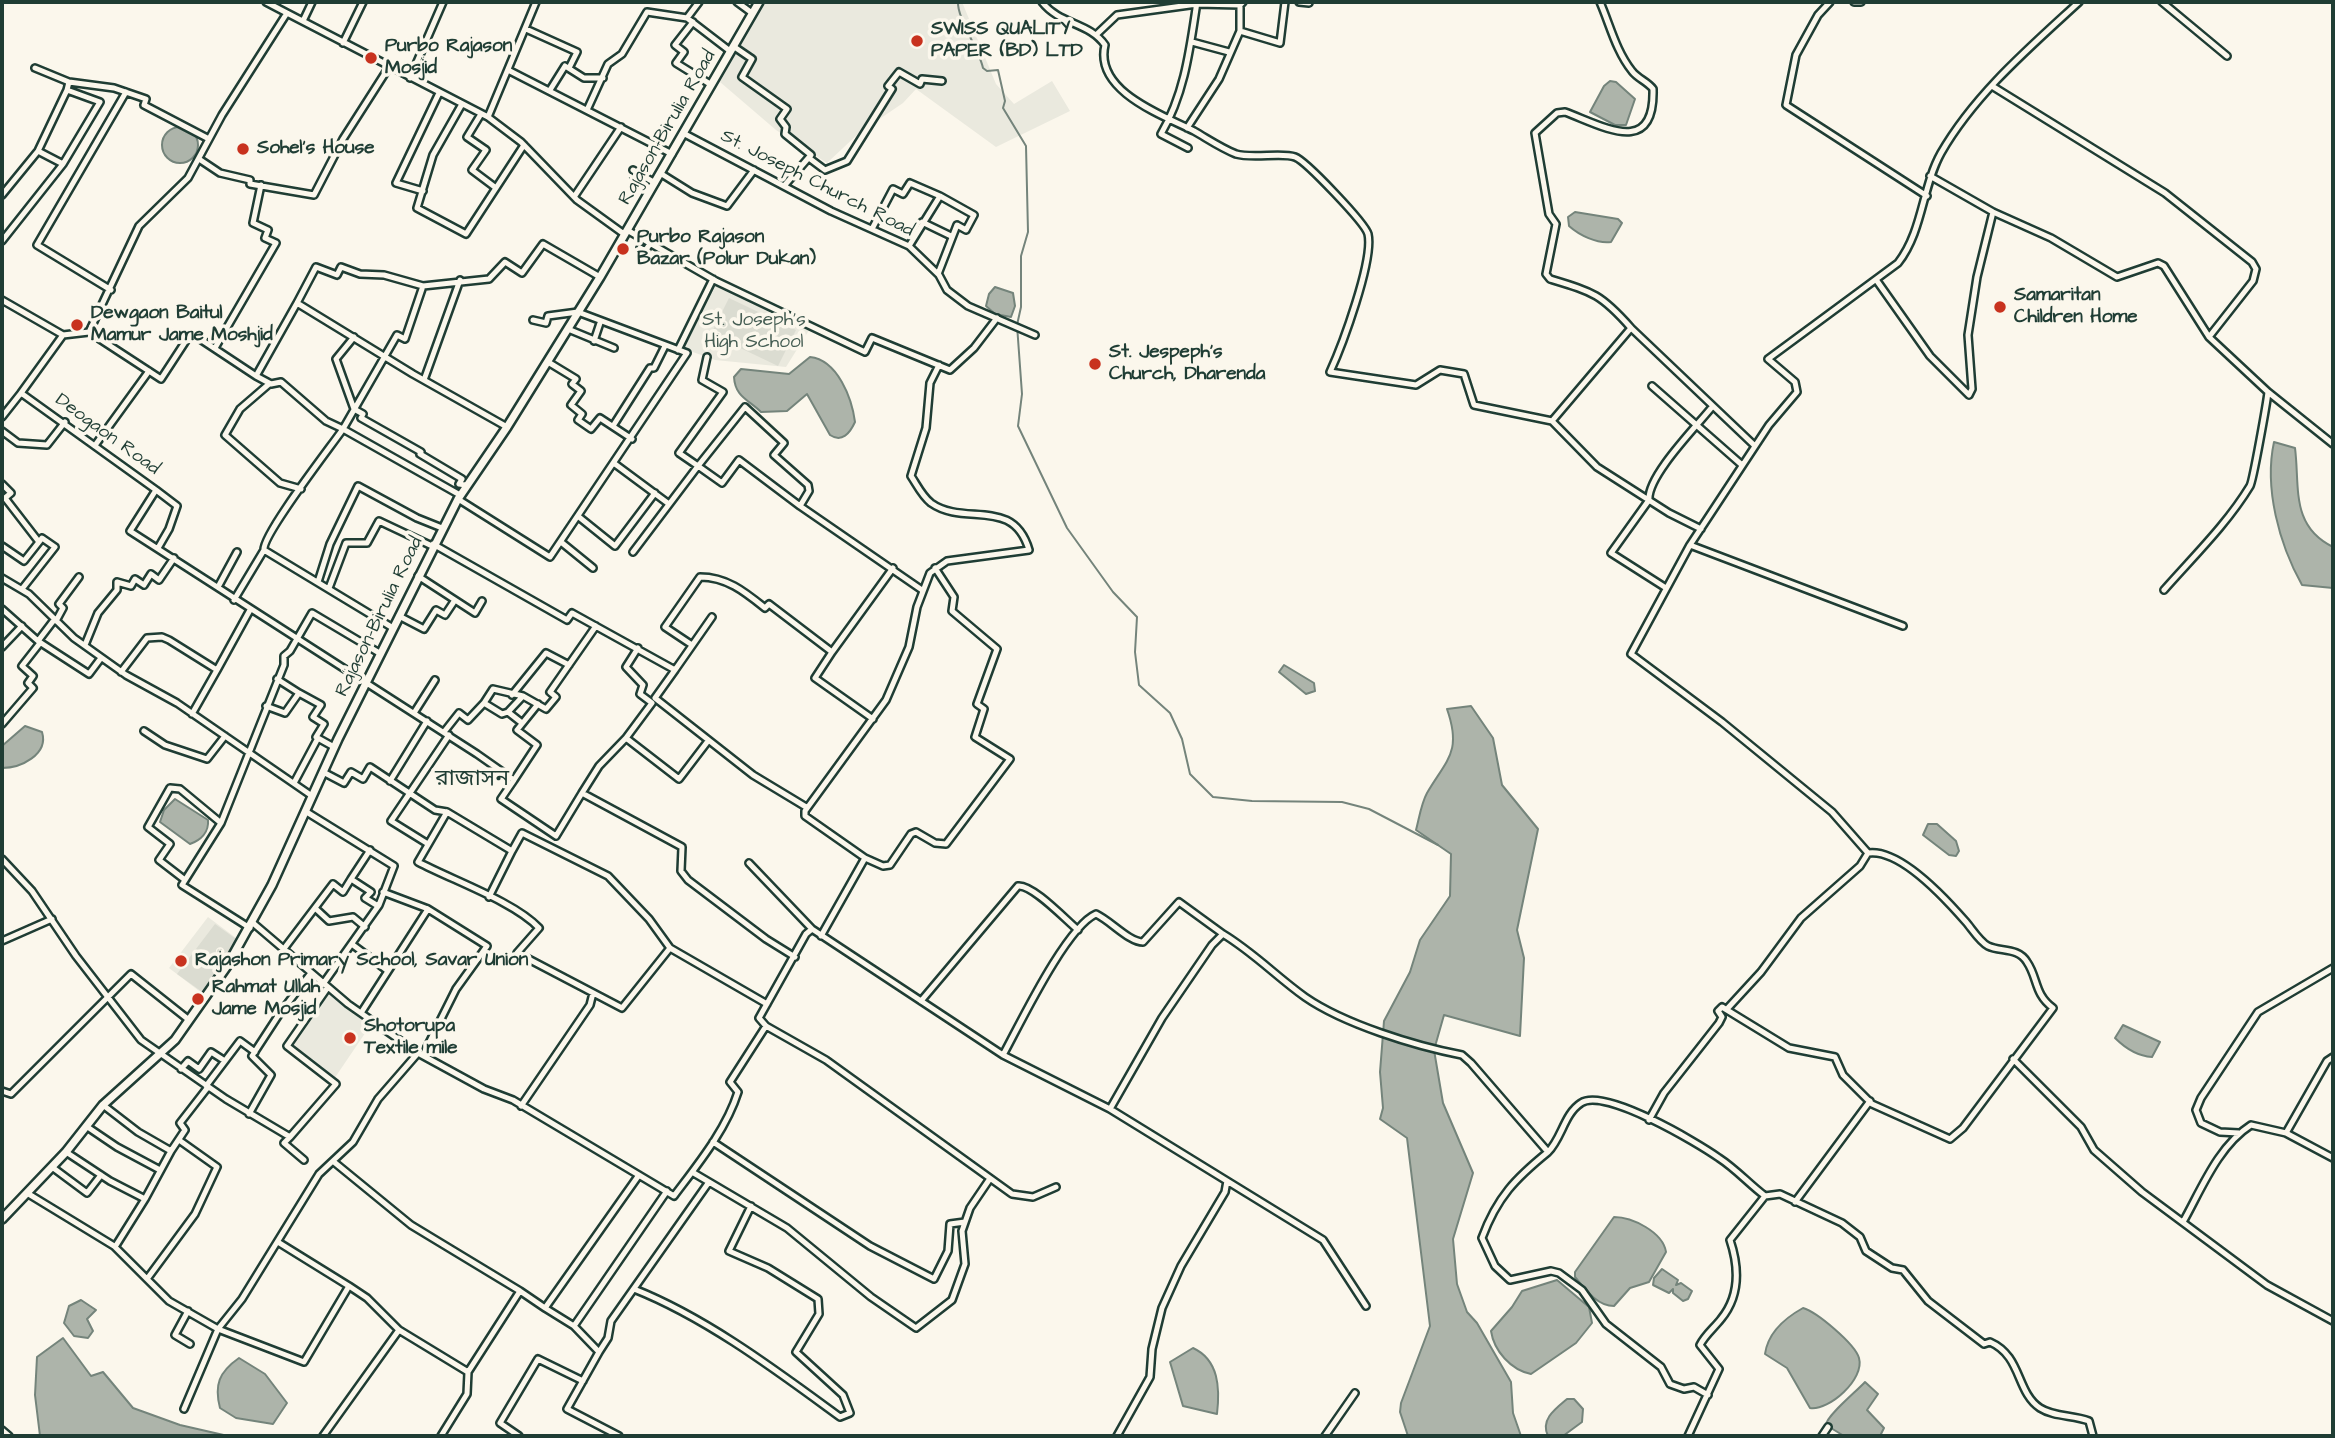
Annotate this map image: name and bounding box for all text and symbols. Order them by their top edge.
place label: SWISS QUALITY PAPER (BD) LTD [931,19,1083,63]
marker: SWISS QUALITY PAPER (BD) LTD [909,33,925,49]
place label: Purbo Rajason Mosjid [385,36,512,80]
street label: Rajason-Birulia Road [614,46,722,210]
marker: Purbo Rajason Mosjid [363,50,379,66]
street label: St. Joseph Church Road [716,125,918,243]
place label: Sohel's House [257,138,374,160]
marker: Sohel's House [235,141,251,157]
place label: Purbo Rajason Bazar (Polur Dukan) [637,227,816,271]
marker: Purbo Rajason Bazar (Polur Dukan) [615,241,631,257]
place label: Samaritan Children Home [2014,285,2138,329]
marker: Samaritan Children Home [1992,299,2008,315]
place label: Dewgaon Baitul Mamur Jame Moshjid [91,303,273,347]
park label: St. Joseph's High School [702,310,806,354]
marker: Dewgaon Baitul Mamur Jame Moshjid [69,317,85,333]
place label: St. Jespeph's Church, Dharenda [1109,342,1265,386]
marker: St. Jespeph's Church, Dharenda [1087,356,1103,372]
street label: Deogaon Road [50,389,164,481]
street label: Rajason-Birulia Road [331,533,429,701]
district label: রাজাসন [435,766,509,794]
place label: Rajashon Primary School, Savar Union [195,950,528,972]
marker: Rajashon Primary School, Savar Union [173,953,189,969]
place label: Rahmat Ullah Jame Mosjid [212,977,320,1021]
marker: Rahmat Ullah Jame Mosjid [190,991,206,1007]
place label: Shotorupa Textile mile [364,1016,457,1060]
marker: Shotorupa Textile mile [342,1030,358,1046]

